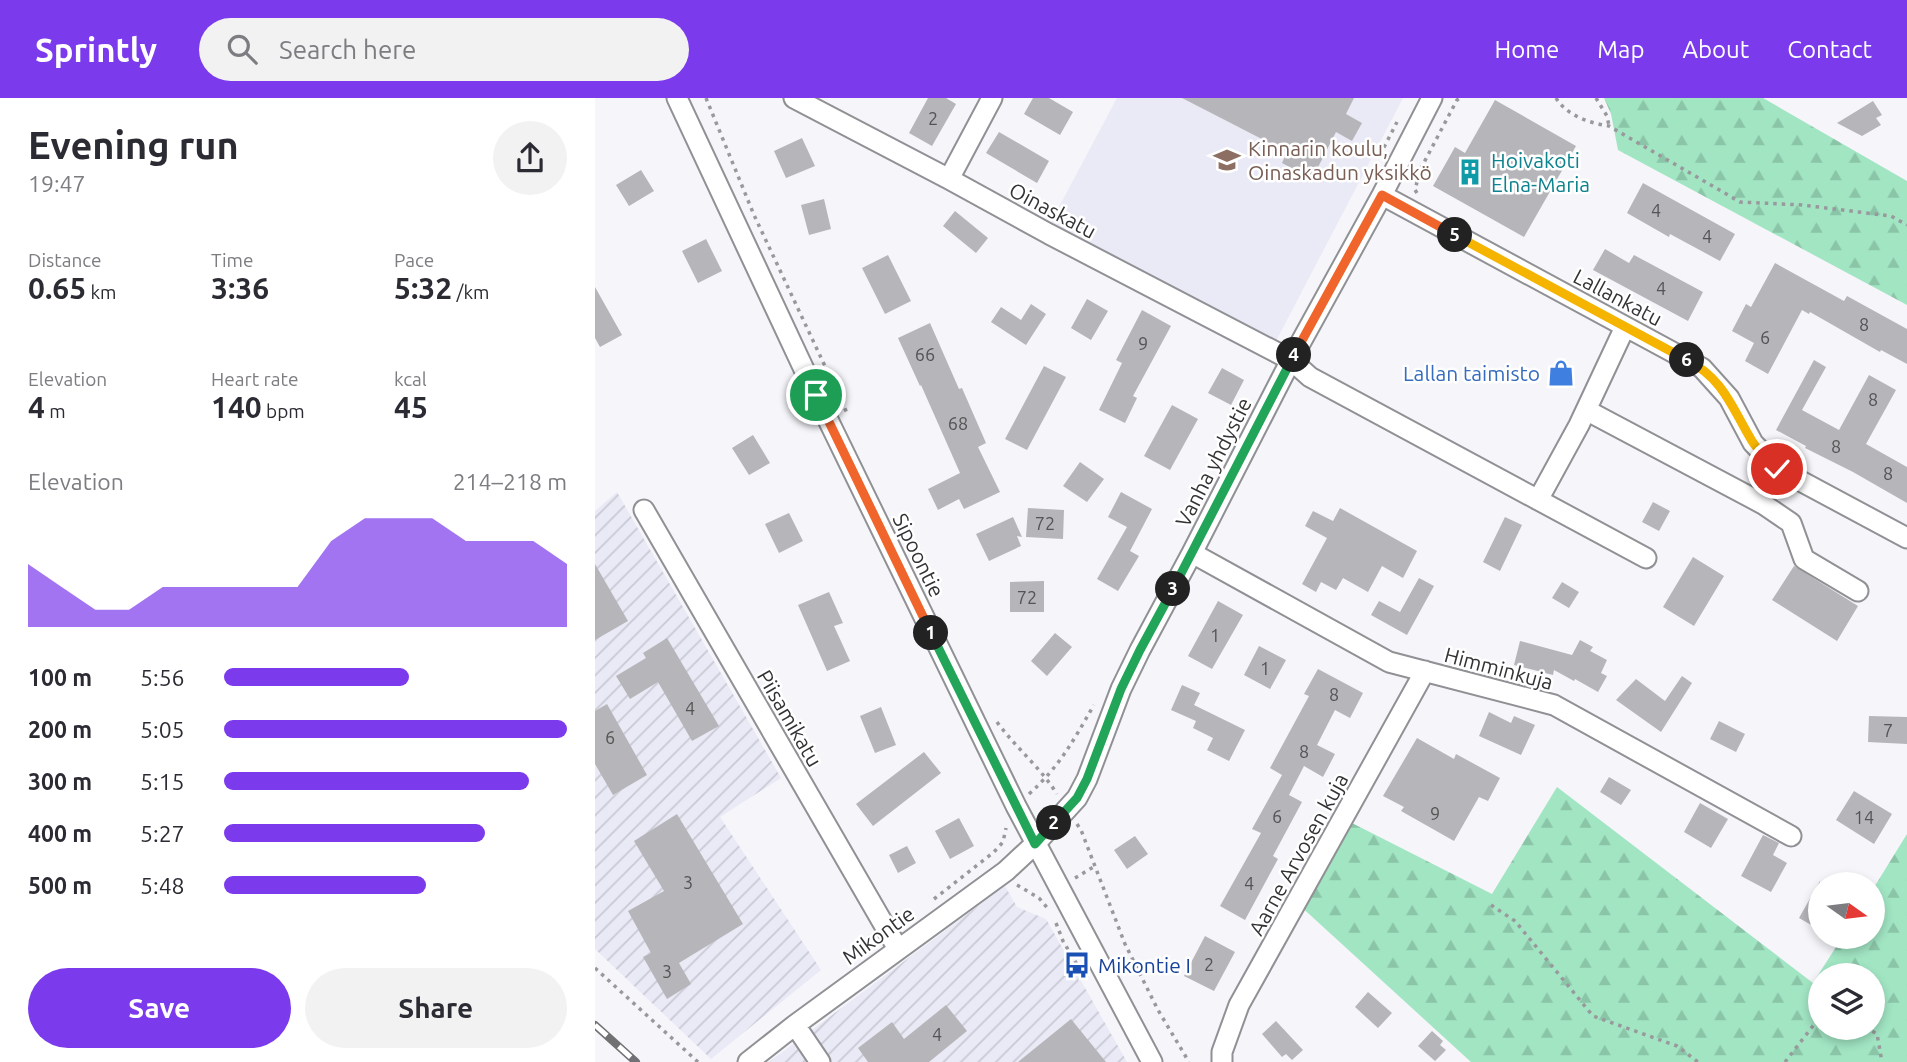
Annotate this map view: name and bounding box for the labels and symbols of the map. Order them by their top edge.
house number: 2 [928,108,938,128]
place label: Kinnarin koulu, Oinaskadun yksikkö [1248,136,1432,184]
school or university icon: Kinnarin koulu, Oinaskadun yksikkö [1212,145,1242,175]
place label: Hoivakoti Elna-Maria [1491,148,1590,196]
building icon: Hoivakoti Elna-Maria [1455,157,1485,187]
street label: Oinaskatu [1005,177,1101,243]
house number: 4 [1651,200,1661,220]
pin: 5 [1437,218,1473,252]
house number: 4 [1702,226,1712,246]
street label: Lallankatu [1570,264,1666,330]
house number: 4 [1656,278,1666,298]
house number: 8 [1859,314,1869,334]
house number: 6 [1760,327,1770,347]
house number: 9 [1138,333,1148,353]
pin: 4 [1277,338,1311,372]
pin: 6 [1669,342,1705,378]
house number: 66 [915,344,935,364]
shop icon: Lallan taimisto [1546,358,1576,388]
place label: Lallan taimisto [1403,361,1540,385]
pin [786,365,846,425]
house number: 8 [1868,389,1878,409]
street label: Vanha yhdystie [1170,393,1256,531]
house number: 68 [948,413,968,433]
house number: 8 [1831,436,1841,456]
pin [1747,439,1807,499]
house number: 8 [1883,463,1893,483]
street label: Sipoontie [889,509,949,601]
house number: 72 [1035,513,1055,533]
pin: 3 [1155,572,1191,606]
house number: 72 [1017,587,1037,607]
pin: 1 [913,616,949,650]
house number: 1 [1210,625,1220,645]
street label: Himminkuja [1442,642,1556,694]
house number: 1 [1260,658,1270,678]
street label: Piisamikatu [753,665,827,771]
house number: 8 [1329,684,1339,704]
house number: 4 [685,698,695,718]
house number: 7 [1883,720,1893,740]
house number: 6 [605,727,615,747]
house number: 8 [1299,741,1309,761]
street label: Aarne Arvosen kuja [1244,769,1352,939]
house number: 9 [1430,803,1440,823]
pin: 2 [1037,806,1071,840]
house number: 6 [1272,806,1282,826]
house number: 14 [1854,807,1874,827]
house number: 3 [683,872,693,892]
north arrow [1808,872,1885,948]
house number: 4 [1244,873,1254,893]
street label: Mikontie [837,901,919,969]
bus stop icon: Mikontie I [1062,950,1092,980]
place label: Mikontie I [1098,953,1191,977]
house number: 2 [1204,954,1214,974]
house number: 3 [662,961,672,981]
house number: 4 [932,1024,942,1044]

